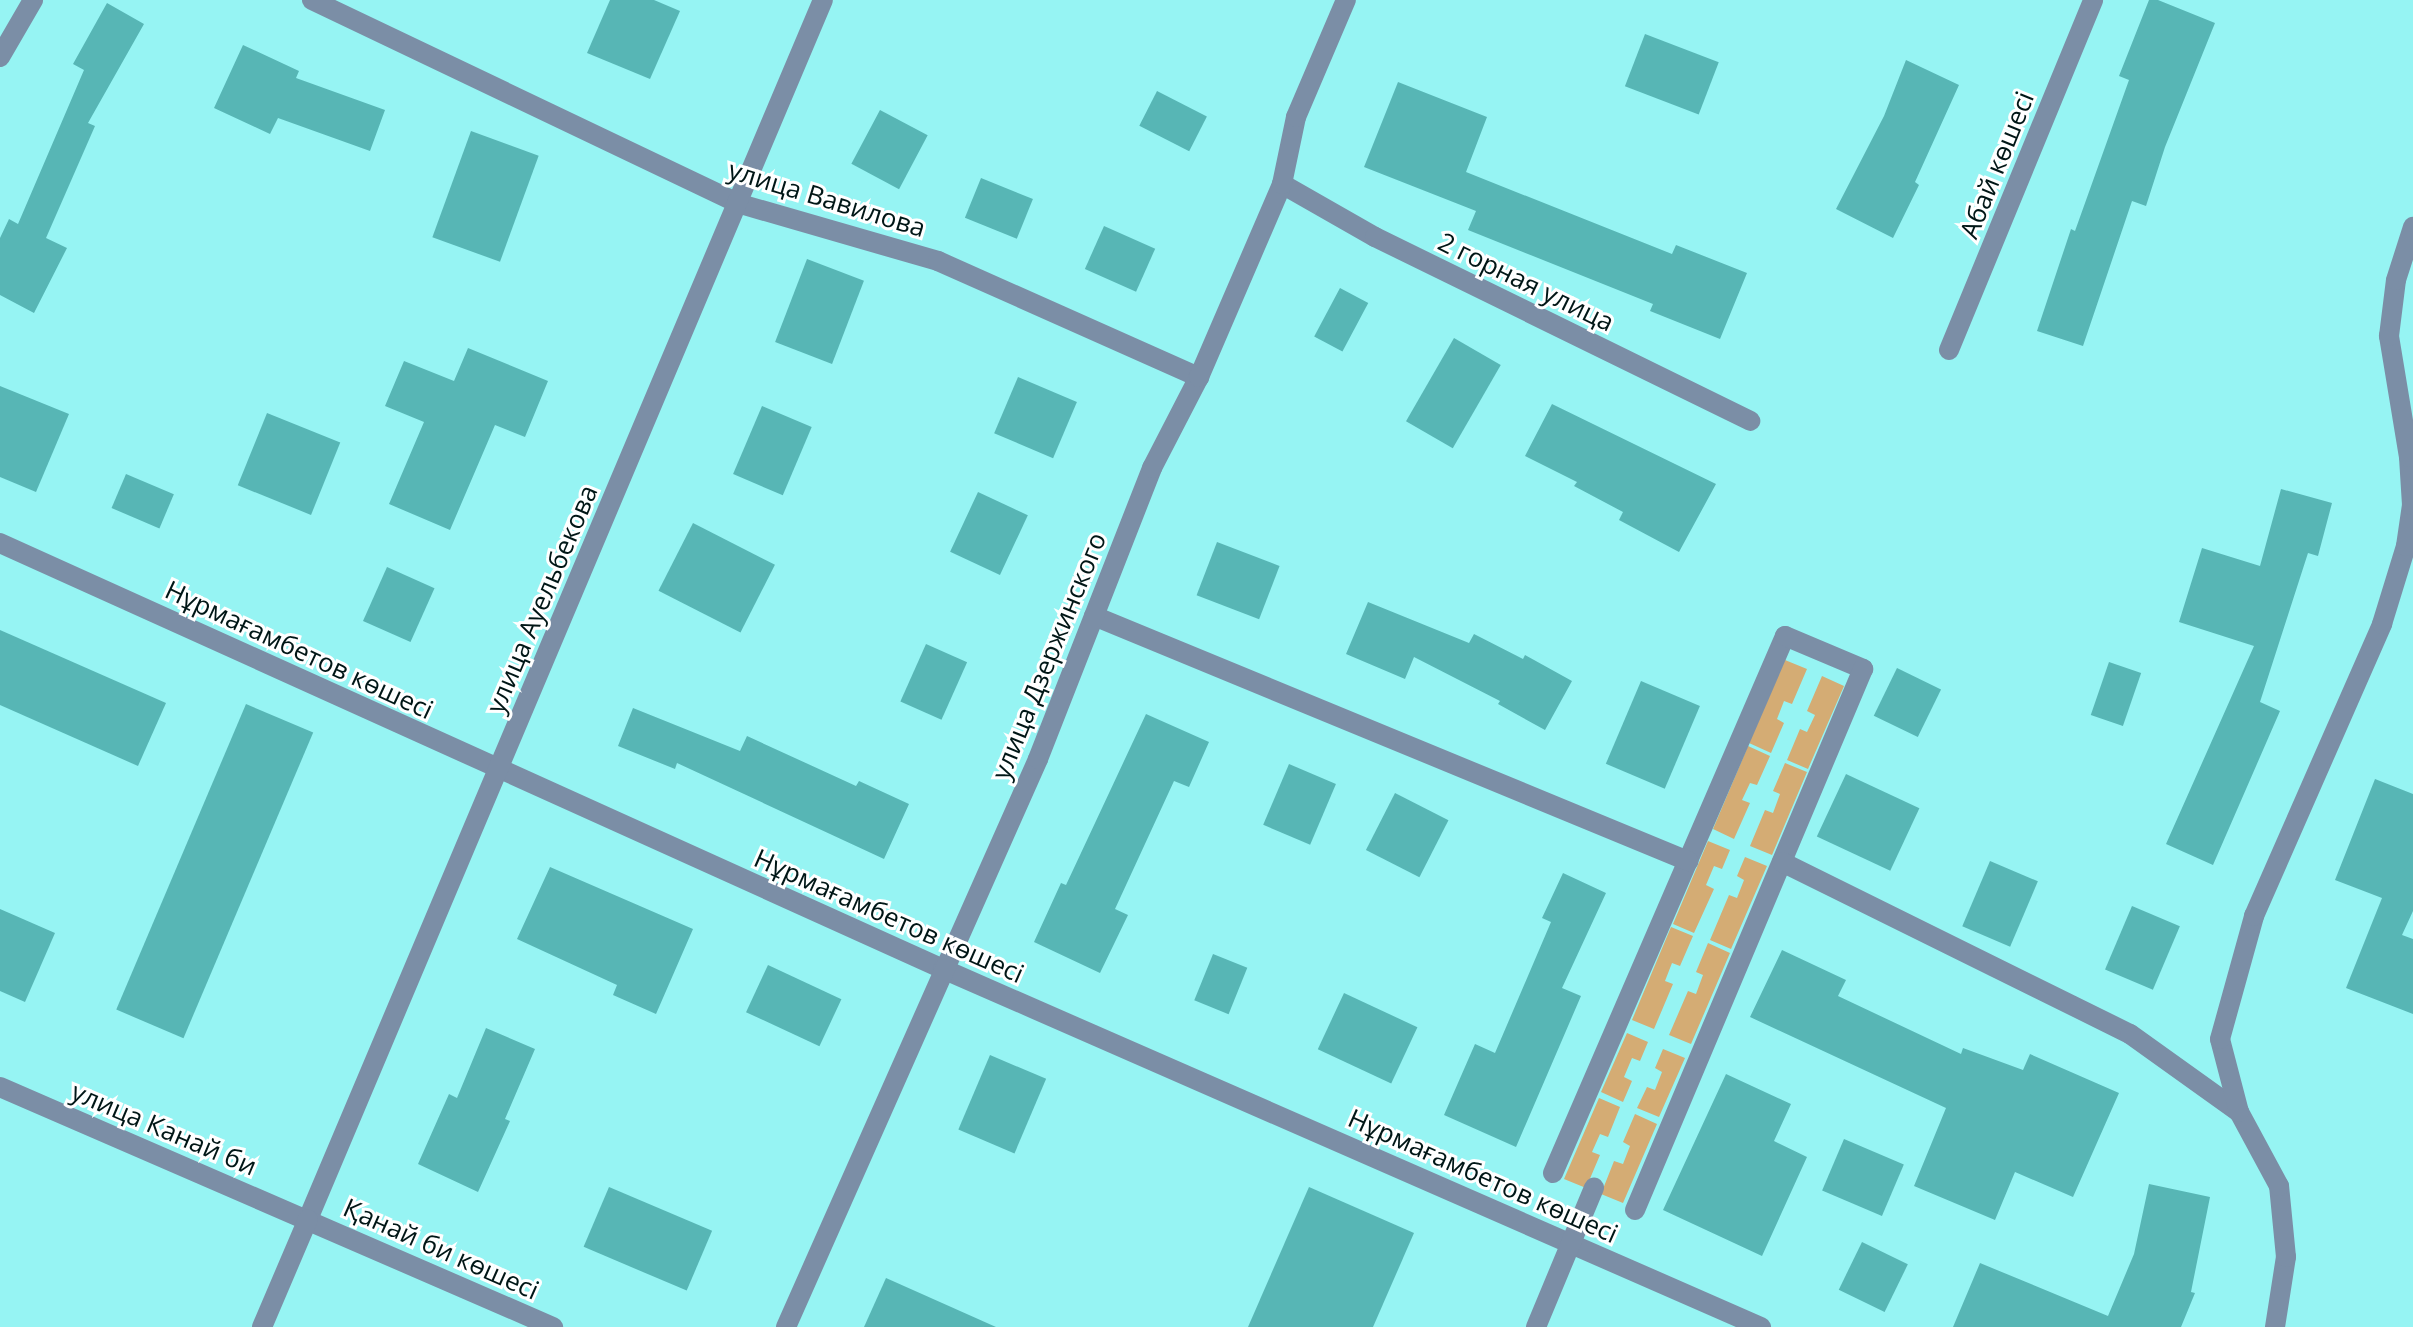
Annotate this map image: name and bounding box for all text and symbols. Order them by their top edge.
street label: Абай көшесі [1953,87,2041,243]
street label: улица Вавилова [725,154,929,244]
street label: 2 горная улица [1433,226,1619,338]
street label: улица Ауельбекова [480,480,604,718]
street label: улица Дзержинского [985,528,1113,784]
street label: Нұрмағамбетов көшесі [160,574,438,726]
street label: Нұрмағамбетов көшесі [749,842,1029,990]
street label: улица Канай би [67,1076,261,1182]
street label: Нұрмағамбетов көшесі [1343,1102,1623,1250]
street label: Қанай би көшесі [339,1192,543,1306]

